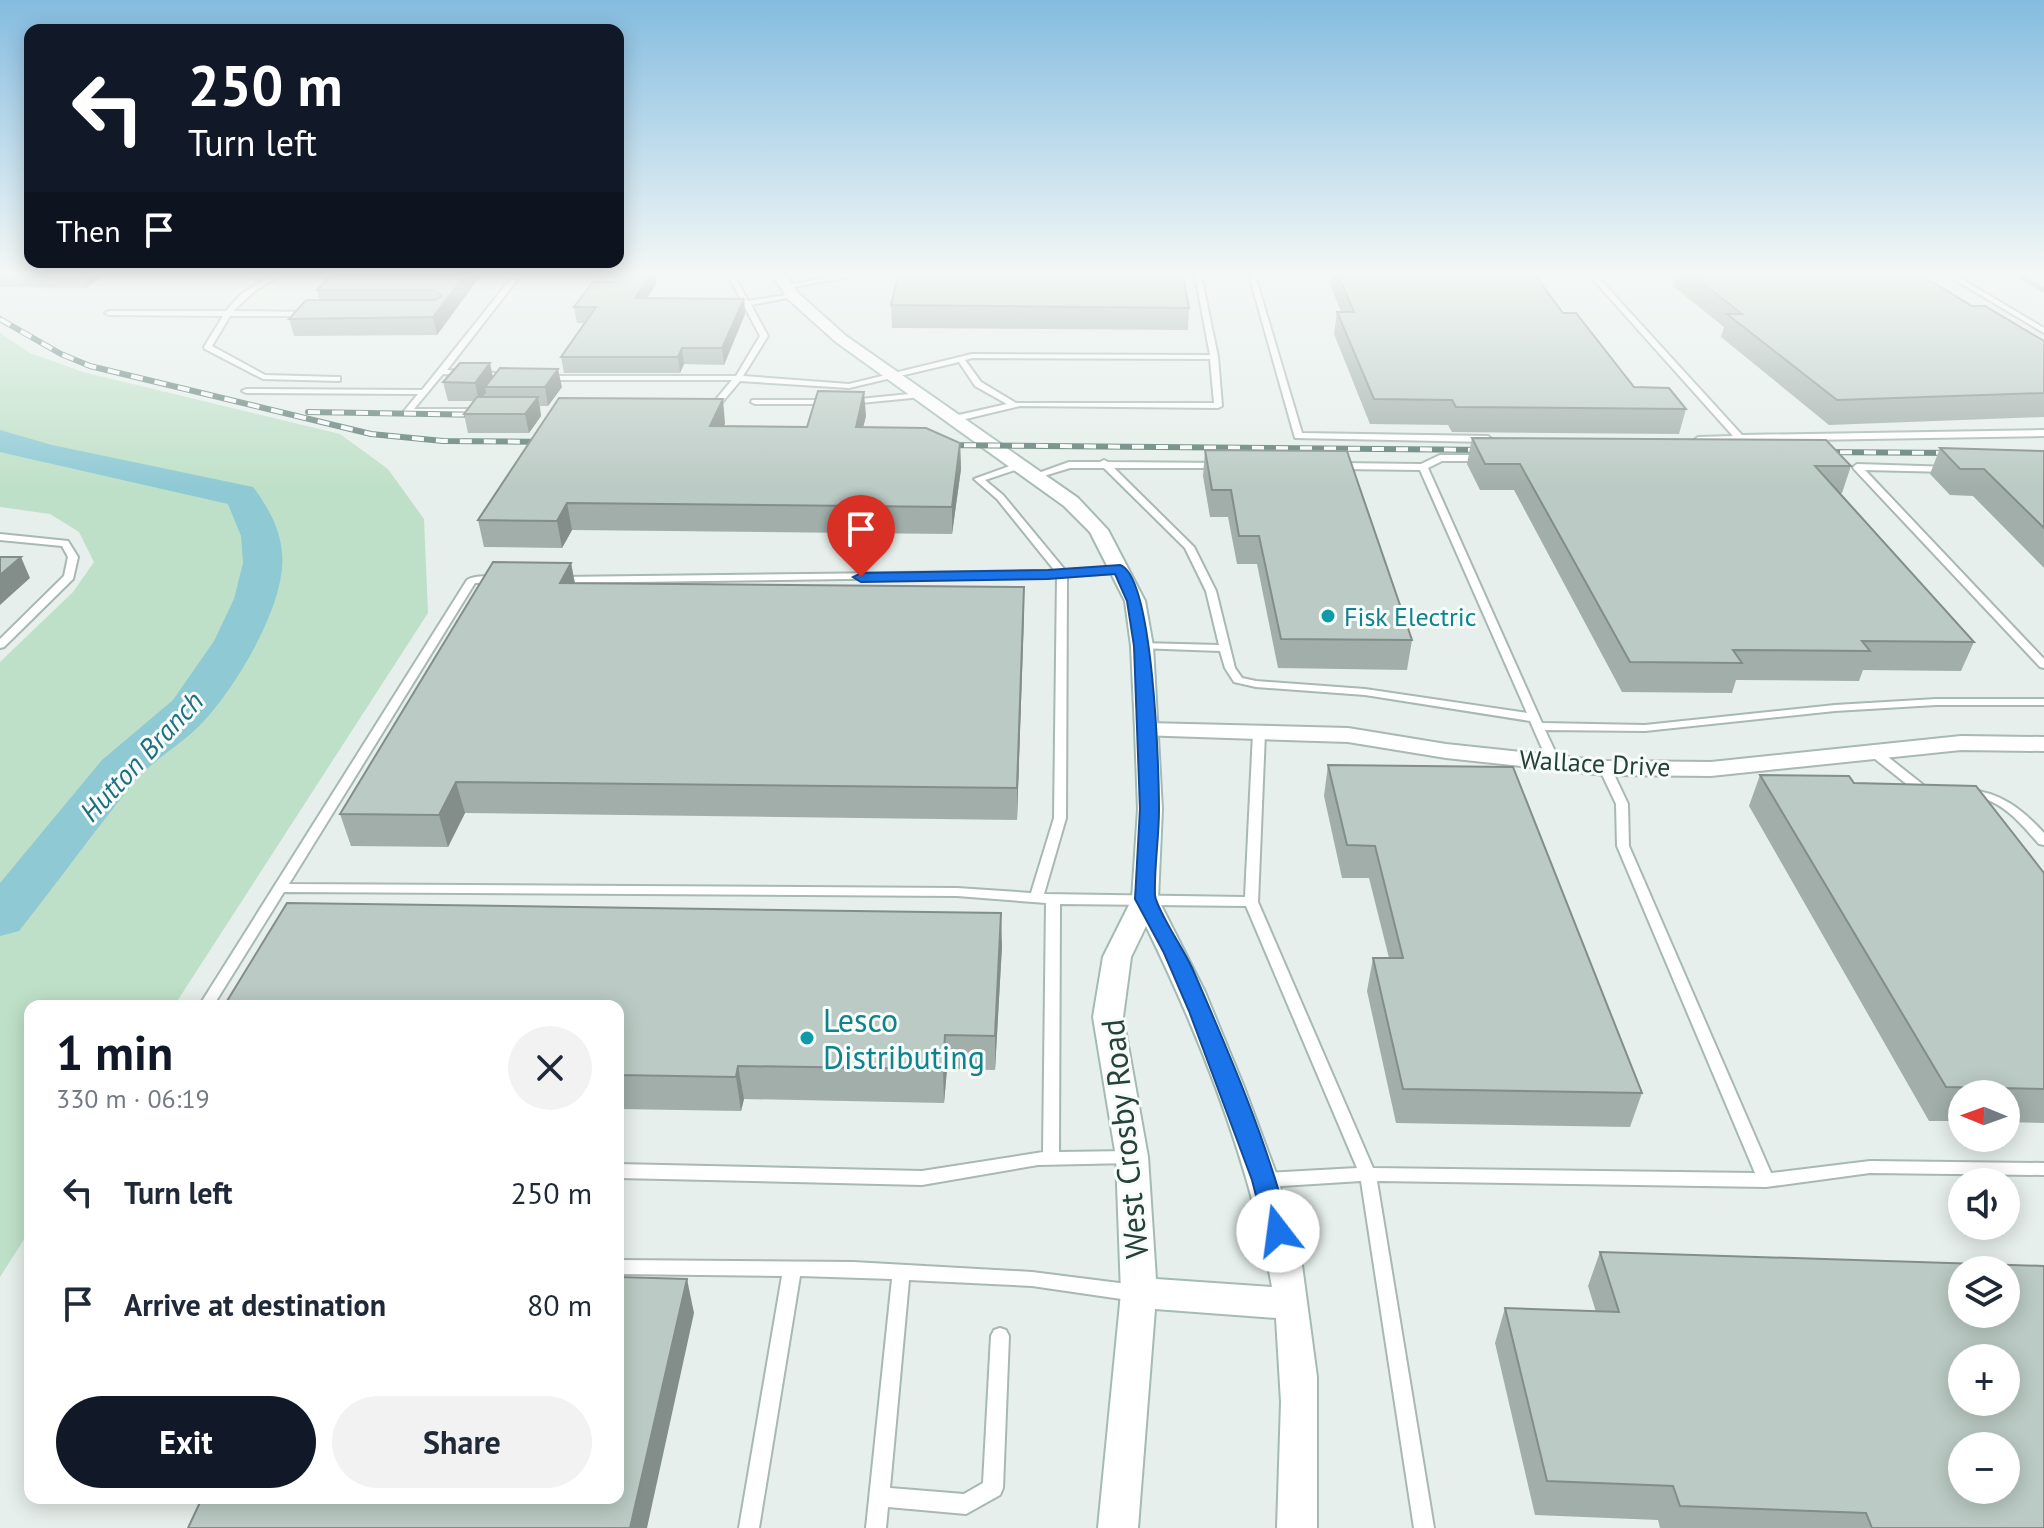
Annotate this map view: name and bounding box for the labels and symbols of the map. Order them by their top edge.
pin [827,495,895,577]
place label: Fisk Electric [1344,600,1477,633]
marker: Fisk Electric [1319,607,1337,625]
water label: Hutton Branch [71,683,211,829]
street label: Wallace Drive [1519,743,1671,783]
place label: Lesco Distributing [823,999,985,1078]
street label: West Crosby Road [1091,1017,1157,1261]
marker: Lesco Distributing [798,1029,816,1047]
north arrow [1948,1080,2020,1152]
position arrow [1236,1189,1320,1273]

